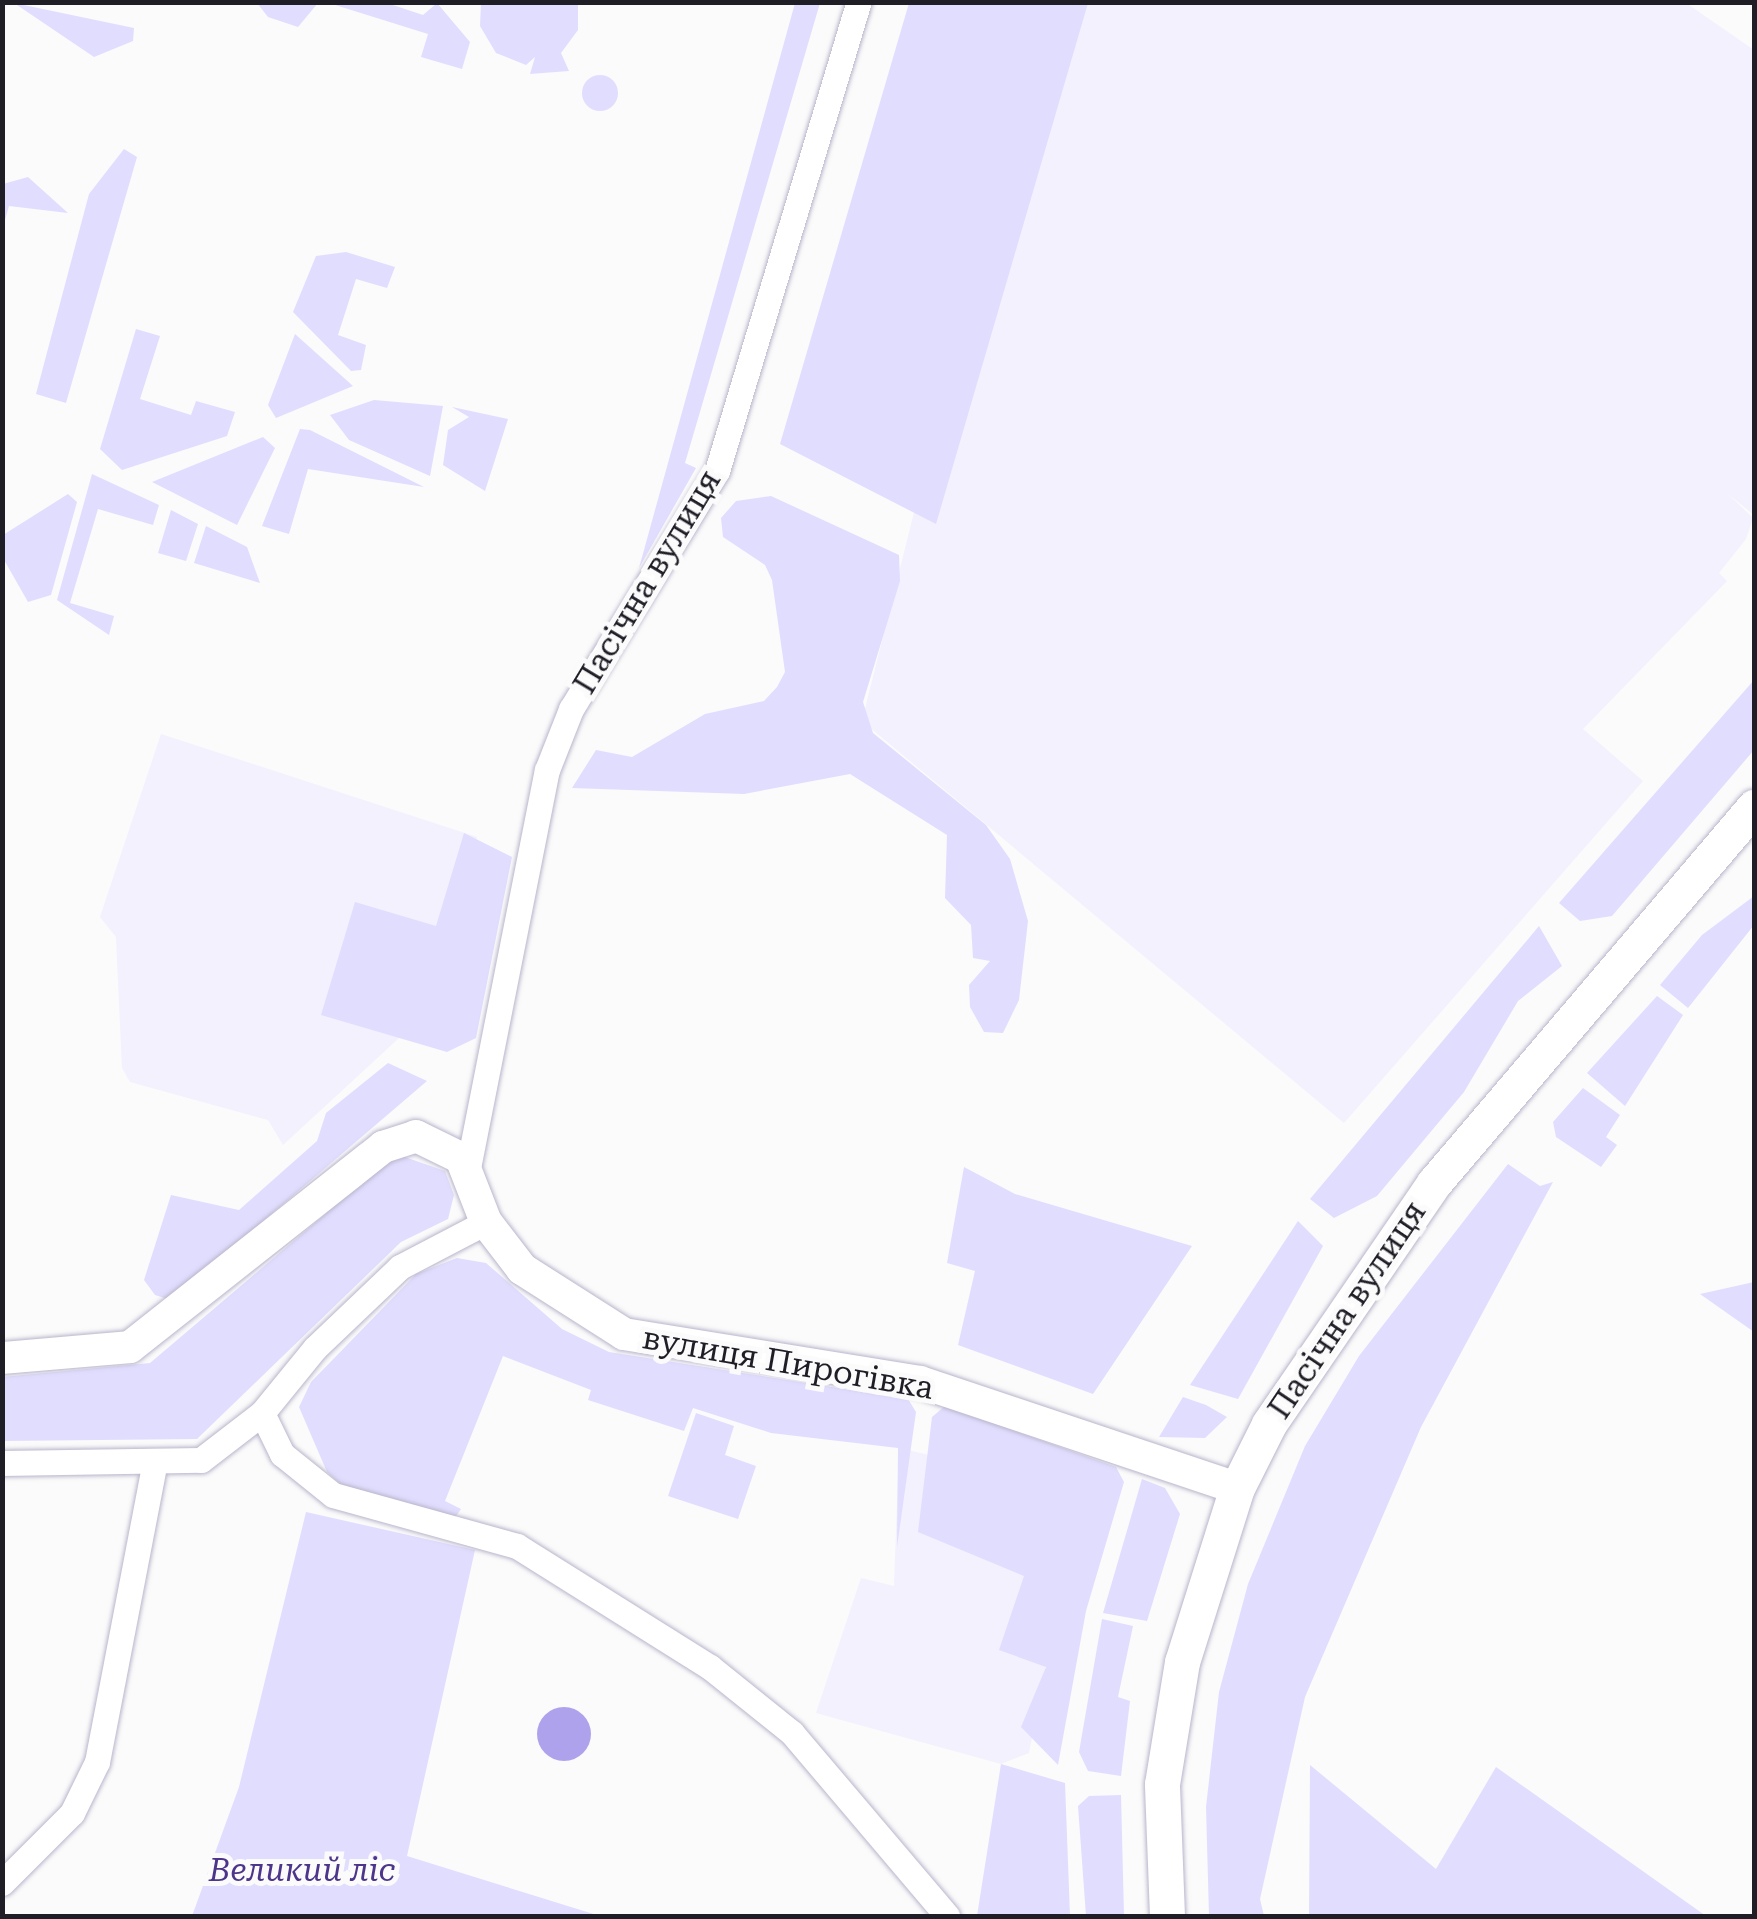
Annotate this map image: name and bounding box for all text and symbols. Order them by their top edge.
street label: Пасічна вулиця [565,463,729,701]
street label: Пасічна вулиця [1260,1194,1434,1426]
street label: вулиця Пирогівка [640,1319,936,1407]
park label: Великий ліс [209,1851,395,1889]

